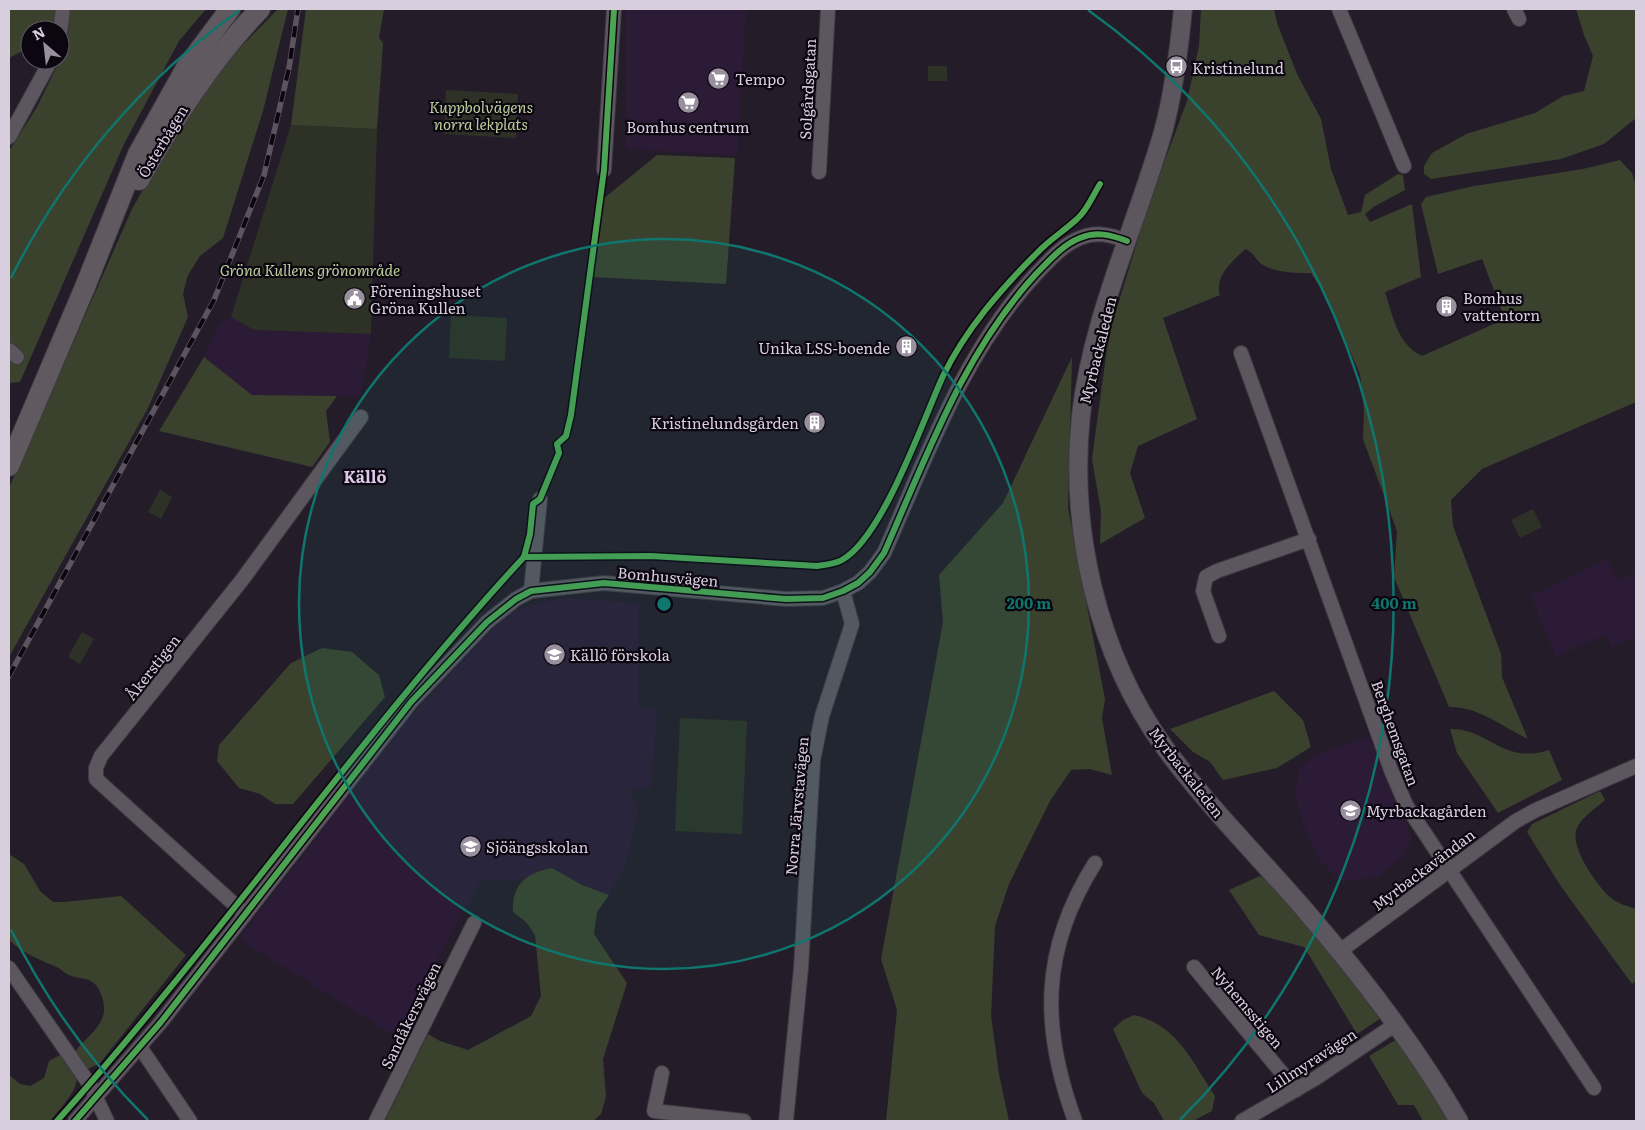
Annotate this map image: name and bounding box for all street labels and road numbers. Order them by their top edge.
street label: Solgårdsgatan [793,38,821,140]
street label: Österbågen [131,100,193,182]
street label: Myrbackaleden [1073,294,1122,406]
street label: Bomhusvägen [617,560,719,592]
street label: Åkerstigen [119,629,185,705]
street label: Berghemsgatan [1366,677,1426,789]
street label: Myrbackaleden [1144,721,1230,823]
street label: Norra Järvstavägen [778,736,814,876]
street label: Myrbackavändan [1367,823,1479,915]
street label: Sandåkersvägen [374,958,446,1072]
street label: Nyhemsstigen [1206,961,1290,1053]
street label: Lillmyravägen [1261,1022,1361,1098]

